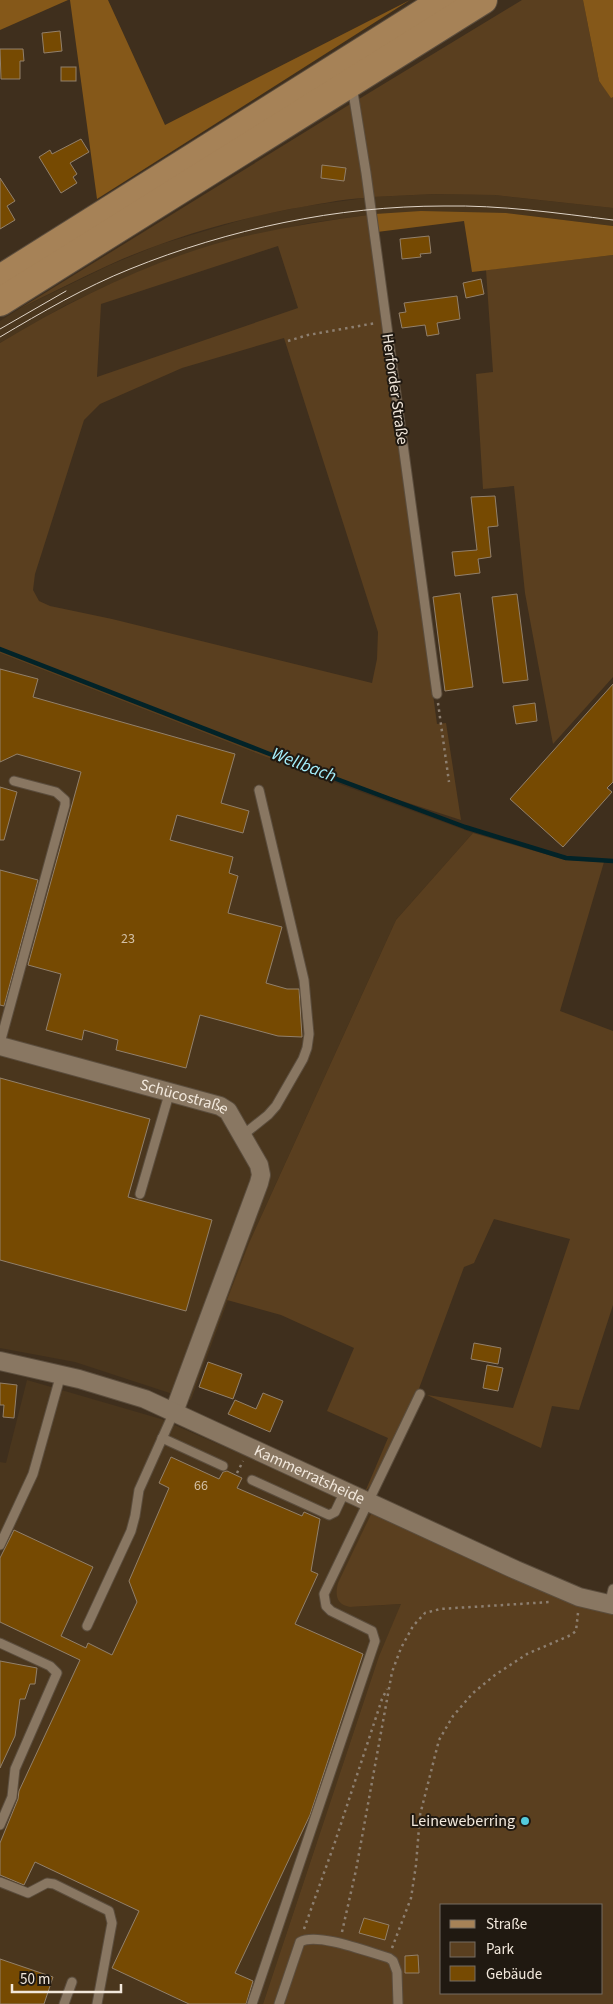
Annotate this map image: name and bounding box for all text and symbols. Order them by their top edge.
street label: Herforder Straße [376,332,414,446]
water label: Wellbach [268,741,340,789]
house number: 23 [121,929,135,949]
street label: Schücostraße [137,1074,233,1120]
street label: Kammerratsheide [250,1440,368,1510]
house number: 66 [194,1476,208,1496]
place label: Leineweberring [411,1810,515,1832]
marker: Leineweberring [519,1815,531,1827]
legend [440,1904,603,1994]
text: Straße [486,1914,527,1935]
text: Park [486,1939,515,1960]
scale bar [12,1962,121,1994]
text: Gebäude [486,1964,542,1985]
text: 50 m [20,1969,50,1990]

